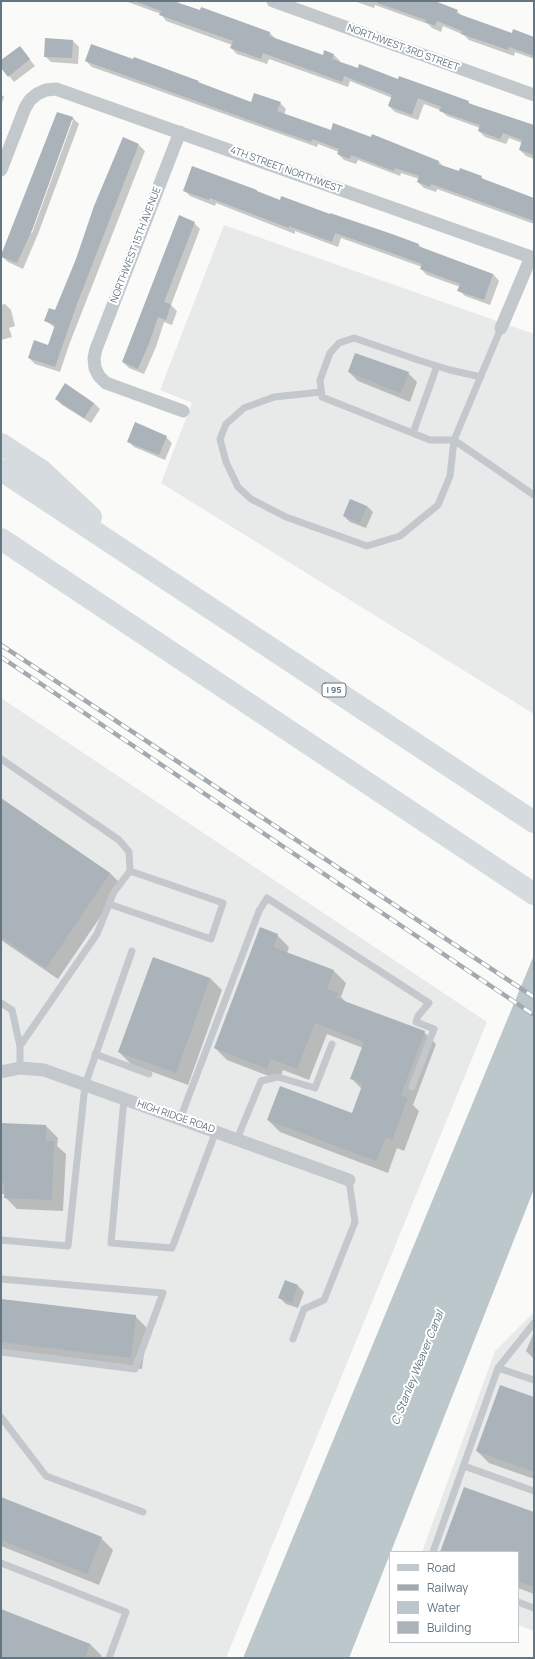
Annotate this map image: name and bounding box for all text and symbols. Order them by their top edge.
street label: NORTHWEST 3RD STREET [345,22,461,74]
street label: 4TH STREET NORTHWEST [228,144,344,196]
street label: NORTHWEST 15TH AVENUE [108,185,164,305]
road number: I 95 [322,683,346,697]
street label: HIGH RIDGE ROAD [135,1098,217,1136]
water label: C. Stanley Weaver Canal [389,1309,447,1427]
legend [389,1551,519,1643]
text: Road [427,1559,455,1576]
text: Railway [427,1579,468,1596]
text: Water [427,1599,460,1616]
text: Building [427,1619,471,1636]

